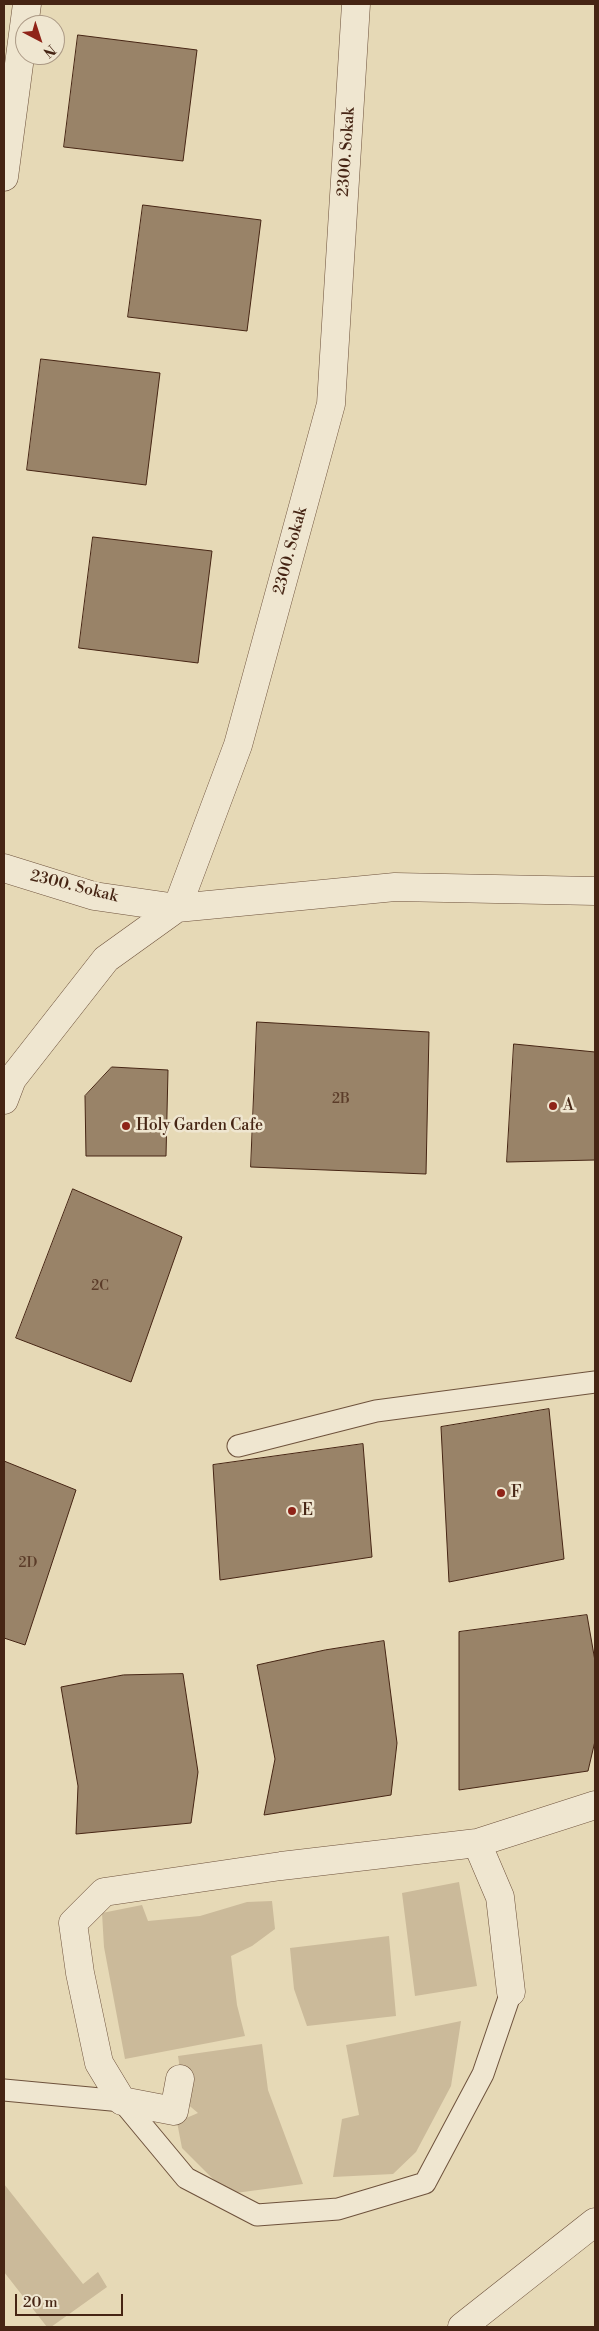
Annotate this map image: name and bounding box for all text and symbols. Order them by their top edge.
north arrow [15,15,65,65]
text: N [39,40,59,61]
street label: 2300. Sokak [334,107,360,197]
street label: 2300. Sokak [270,505,312,597]
street label: 2300. Sokak [28,867,120,907]
house number: 2B [332,1092,350,1108]
place label: A [563,1096,574,1116]
marker: A [547,1100,559,1112]
place label: Holy Garden Cafe [136,1116,263,1136]
marker: Holy Garden Cafe [120,1120,132,1132]
house number: 2C [91,1279,109,1295]
place label: F [511,1483,522,1503]
marker: F [495,1487,507,1499]
place label: E [302,1501,313,1521]
marker: E [286,1505,298,1517]
house number: 2D [19,1556,37,1572]
scale bar [18,2284,125,2316]
text: 20 m [23,2293,58,2312]

